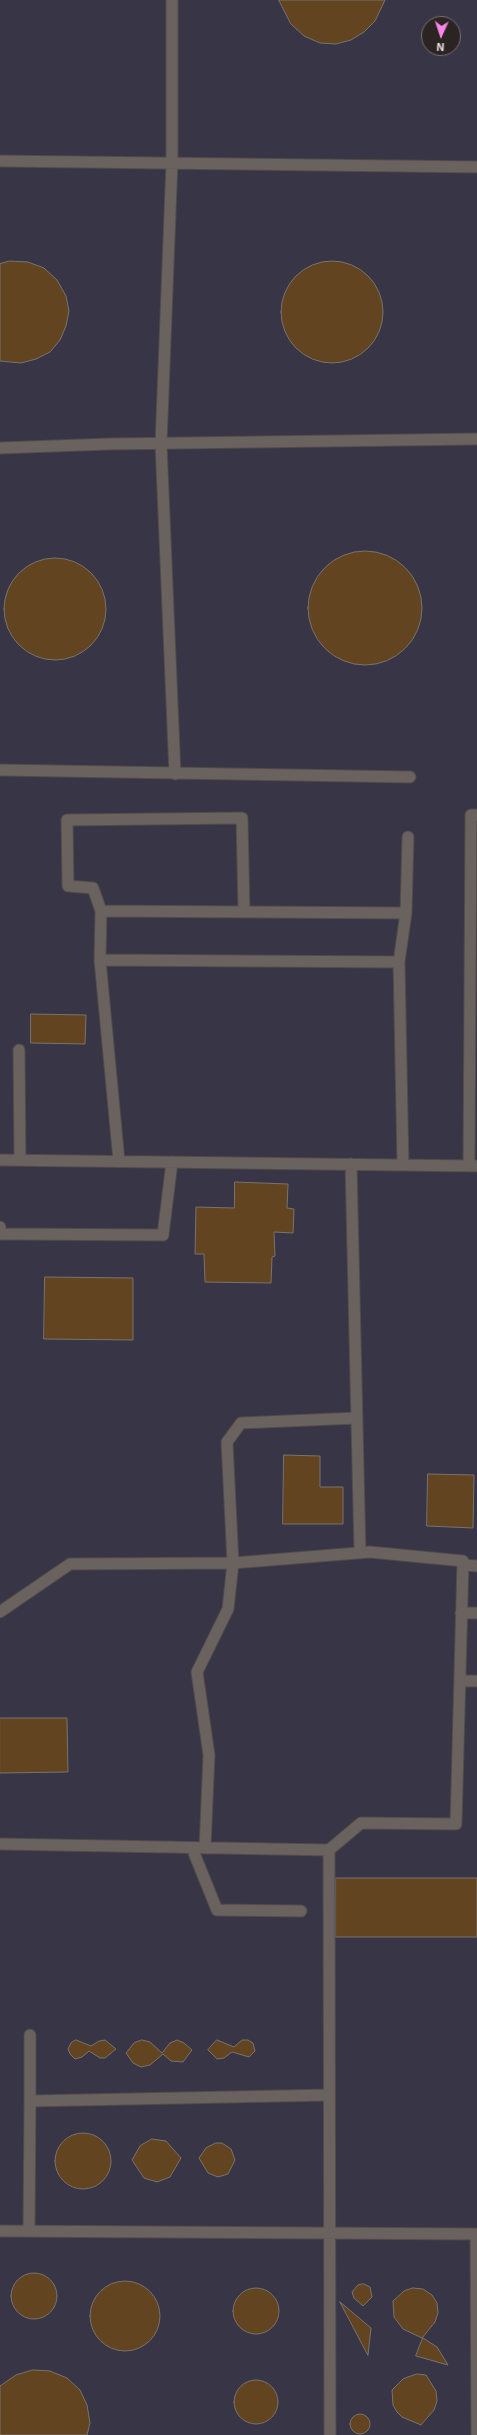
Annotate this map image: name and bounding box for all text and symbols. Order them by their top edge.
north arrow [421,16,461,56]
text: N [436,41,445,54]

